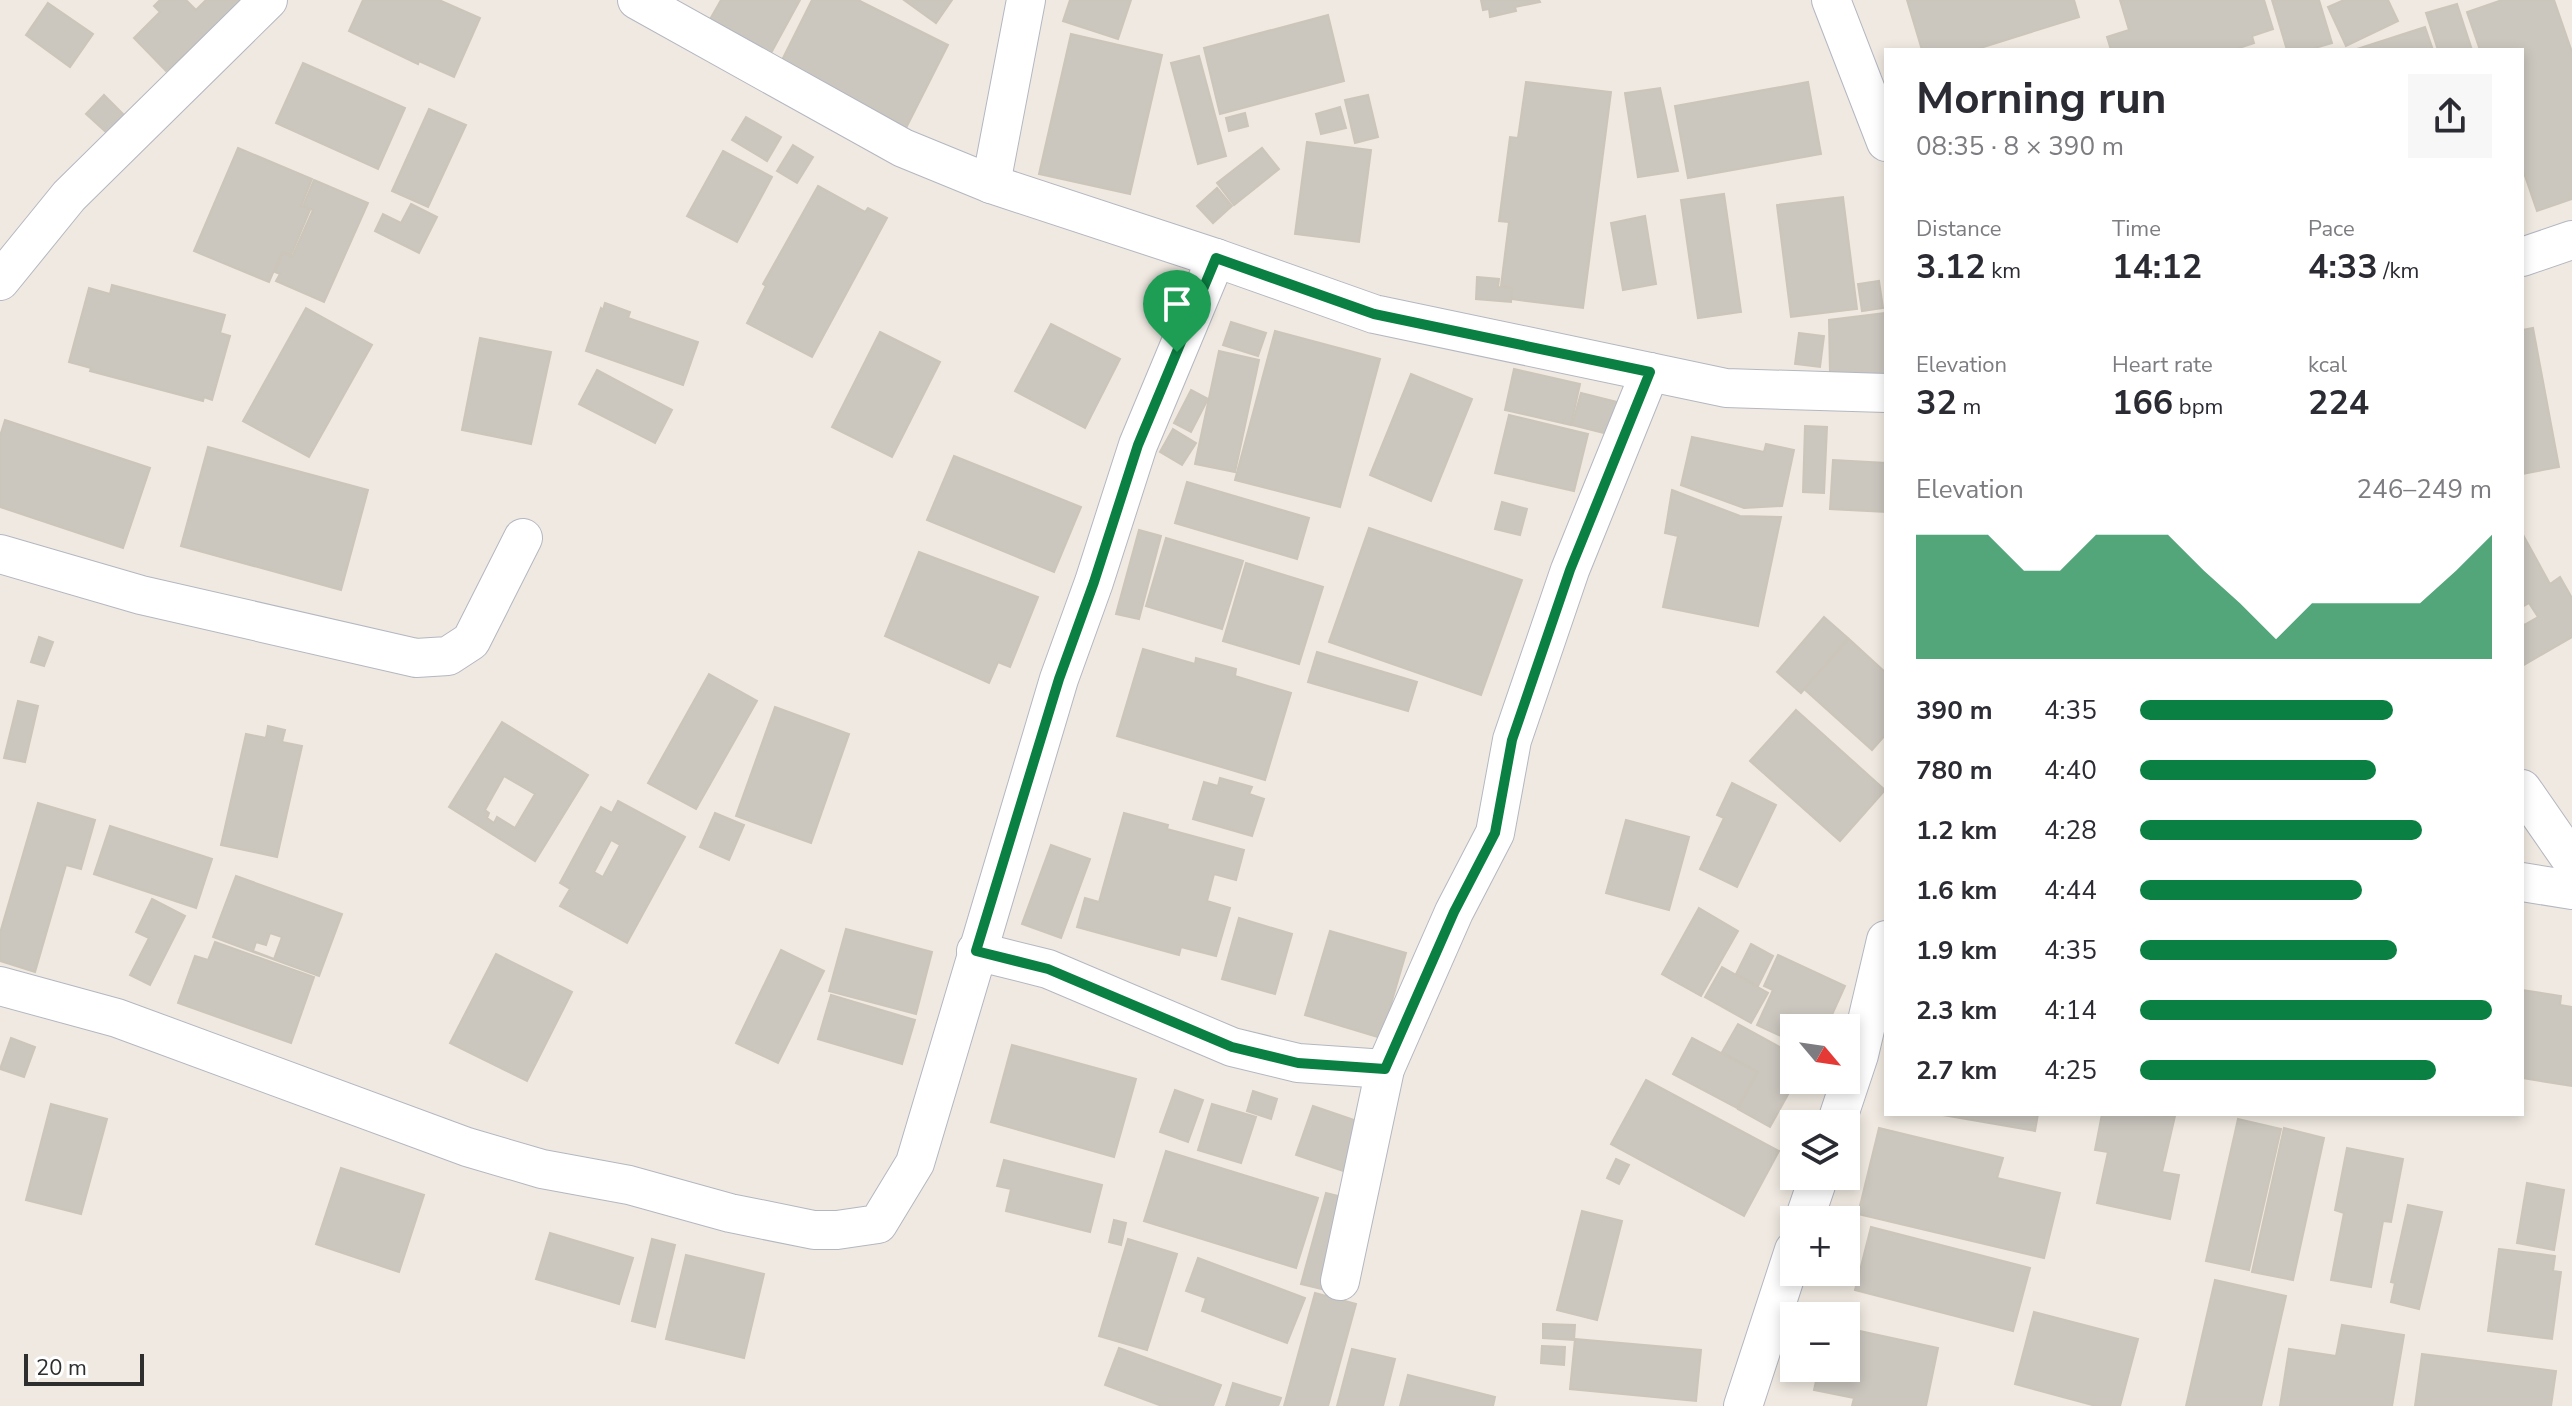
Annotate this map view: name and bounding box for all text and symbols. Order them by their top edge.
text: Morning run [1916,69,2166,129]
button: share [2408,74,2492,158]
text: 08:35 · 8 × 390 m [1916,129,2124,164]
text: Distance [1916,214,2001,244]
text: Time [2112,214,2161,244]
text: Pace [2308,214,2355,244]
text: 3.12 [1916,244,1986,290]
text: 14:12 [2112,244,2202,290]
text: 4:33 [2308,244,2378,290]
text: km [1986,256,2021,286]
text: /km [2378,256,2419,286]
pin [1143,270,1211,352]
icon: arrive [1155,282,1199,326]
text: Elevation [1916,350,2007,380]
text: Heart rate [2112,350,2213,380]
text: kcal [2308,350,2347,380]
text: 32 [1916,380,1957,426]
text: 166 [2112,380,2173,426]
text: 224 [2308,380,2369,426]
text: m [1957,392,1981,422]
text: bpm [2173,392,2223,422]
text: Elevation [1916,472,2024,507]
text: 246–249 m [2356,472,2492,507]
text: 390 m [1916,693,1993,728]
text: 4:35 [2044,693,2097,728]
text: 780 m [1916,753,1993,788]
text: 4:40 [2044,753,2097,788]
text: 1.2 km [1916,813,1997,848]
text: 4:28 [2044,813,2097,848]
text: 1.6 km [1916,873,1997,908]
text: 4:44 [2044,873,2097,908]
text: 1.9 km [1916,933,1997,968]
text: 4:35 [2044,933,2097,968]
text: 2.3 km [1916,993,1997,1028]
text: 4:14 [2044,993,2097,1028]
north arrow [1780,1014,1860,1094]
map controls [1780,1014,1860,1382]
text: 2.7 km [1916,1053,1997,1088]
text: 4:25 [2044,1053,2097,1088]
button: layers [1780,1110,1860,1190]
button: + [1780,1206,1860,1286]
button: − [1780,1302,1860,1382]
scale bar [24,1350,144,1386]
text: 20 m [36,1353,87,1383]

